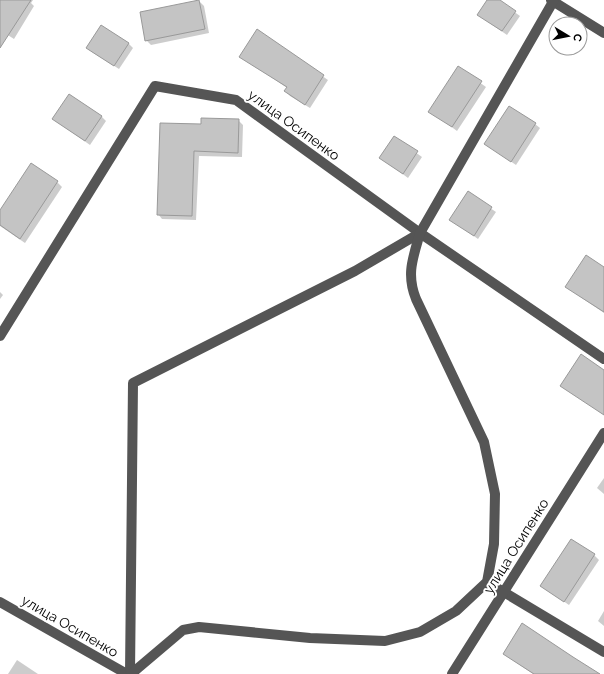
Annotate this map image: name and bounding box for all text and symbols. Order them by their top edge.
north arrow [548,16,588,56]
text: С [570,33,584,43]
street label: улица Осипенко [245,86,343,164]
street label: улица Осипенко [480,495,552,597]
street label: улица Осипенко [19,592,121,660]

